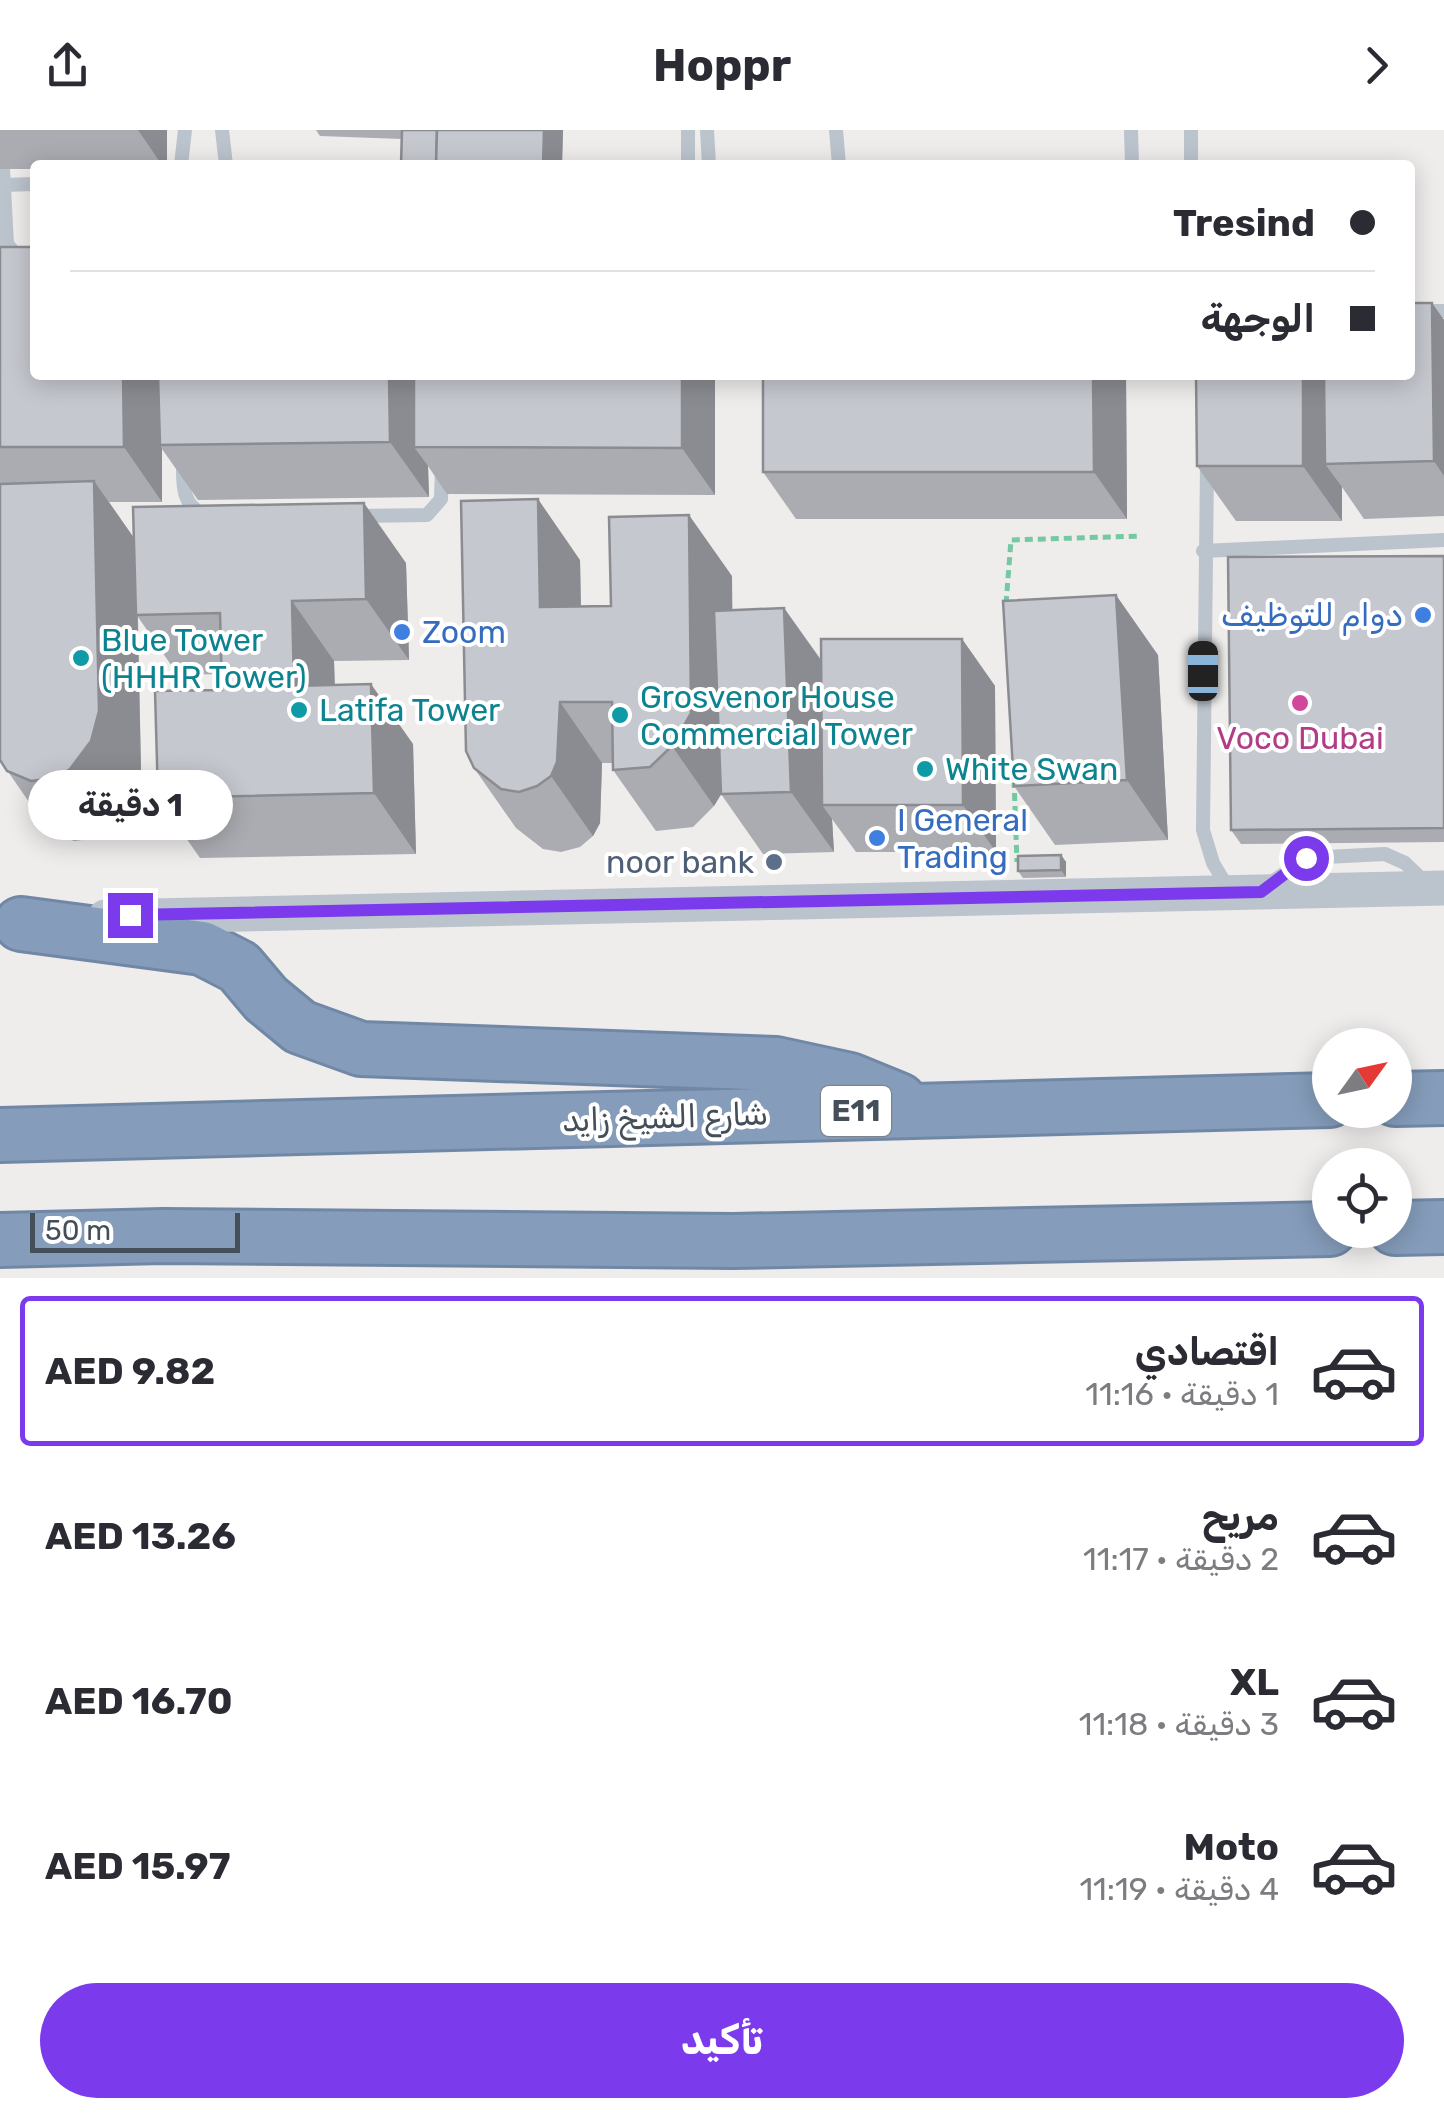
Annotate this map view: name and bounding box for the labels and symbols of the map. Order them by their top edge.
place label: دوام للتوظيف [1221,596,1403,636]
marker: دوام للتوظيف [1412,604,1434,626]
place label: Zoom [422,613,506,651]
place label: Blue Tower (HHHR Tower) [101,621,307,696]
marker: Zoom [391,621,413,643]
car [1188,641,1218,701]
marker: Blue Tower (HHHR Tower) [70,647,92,669]
place label: Grosvenor House Commercial Tower [640,678,913,753]
place label: Latifa Tower [319,691,500,729]
marker: Voco Dubai [1289,692,1311,714]
marker: Latifa Tower [288,699,310,721]
marker: Grosvenor House Commercial Tower [609,704,631,726]
place label: Voco Dubai [1216,719,1384,757]
place label: White Swan [945,750,1118,788]
marker: White Swan [914,758,936,780]
callout: 1 دقيقة [28,770,232,840]
place label: I General Trading [897,801,1028,876]
marker: I General Trading [866,827,888,849]
route start [1284,836,1329,881]
place label: noor bank [606,843,754,881]
marker: noor bank [763,851,785,873]
route end [108,893,153,938]
north arrow [1312,1028,1412,1128]
road number: E11 [821,1086,891,1136]
street label: شارع الشيخ زايد [561,1094,769,1144]
scale bar [30,1208,240,1252]

